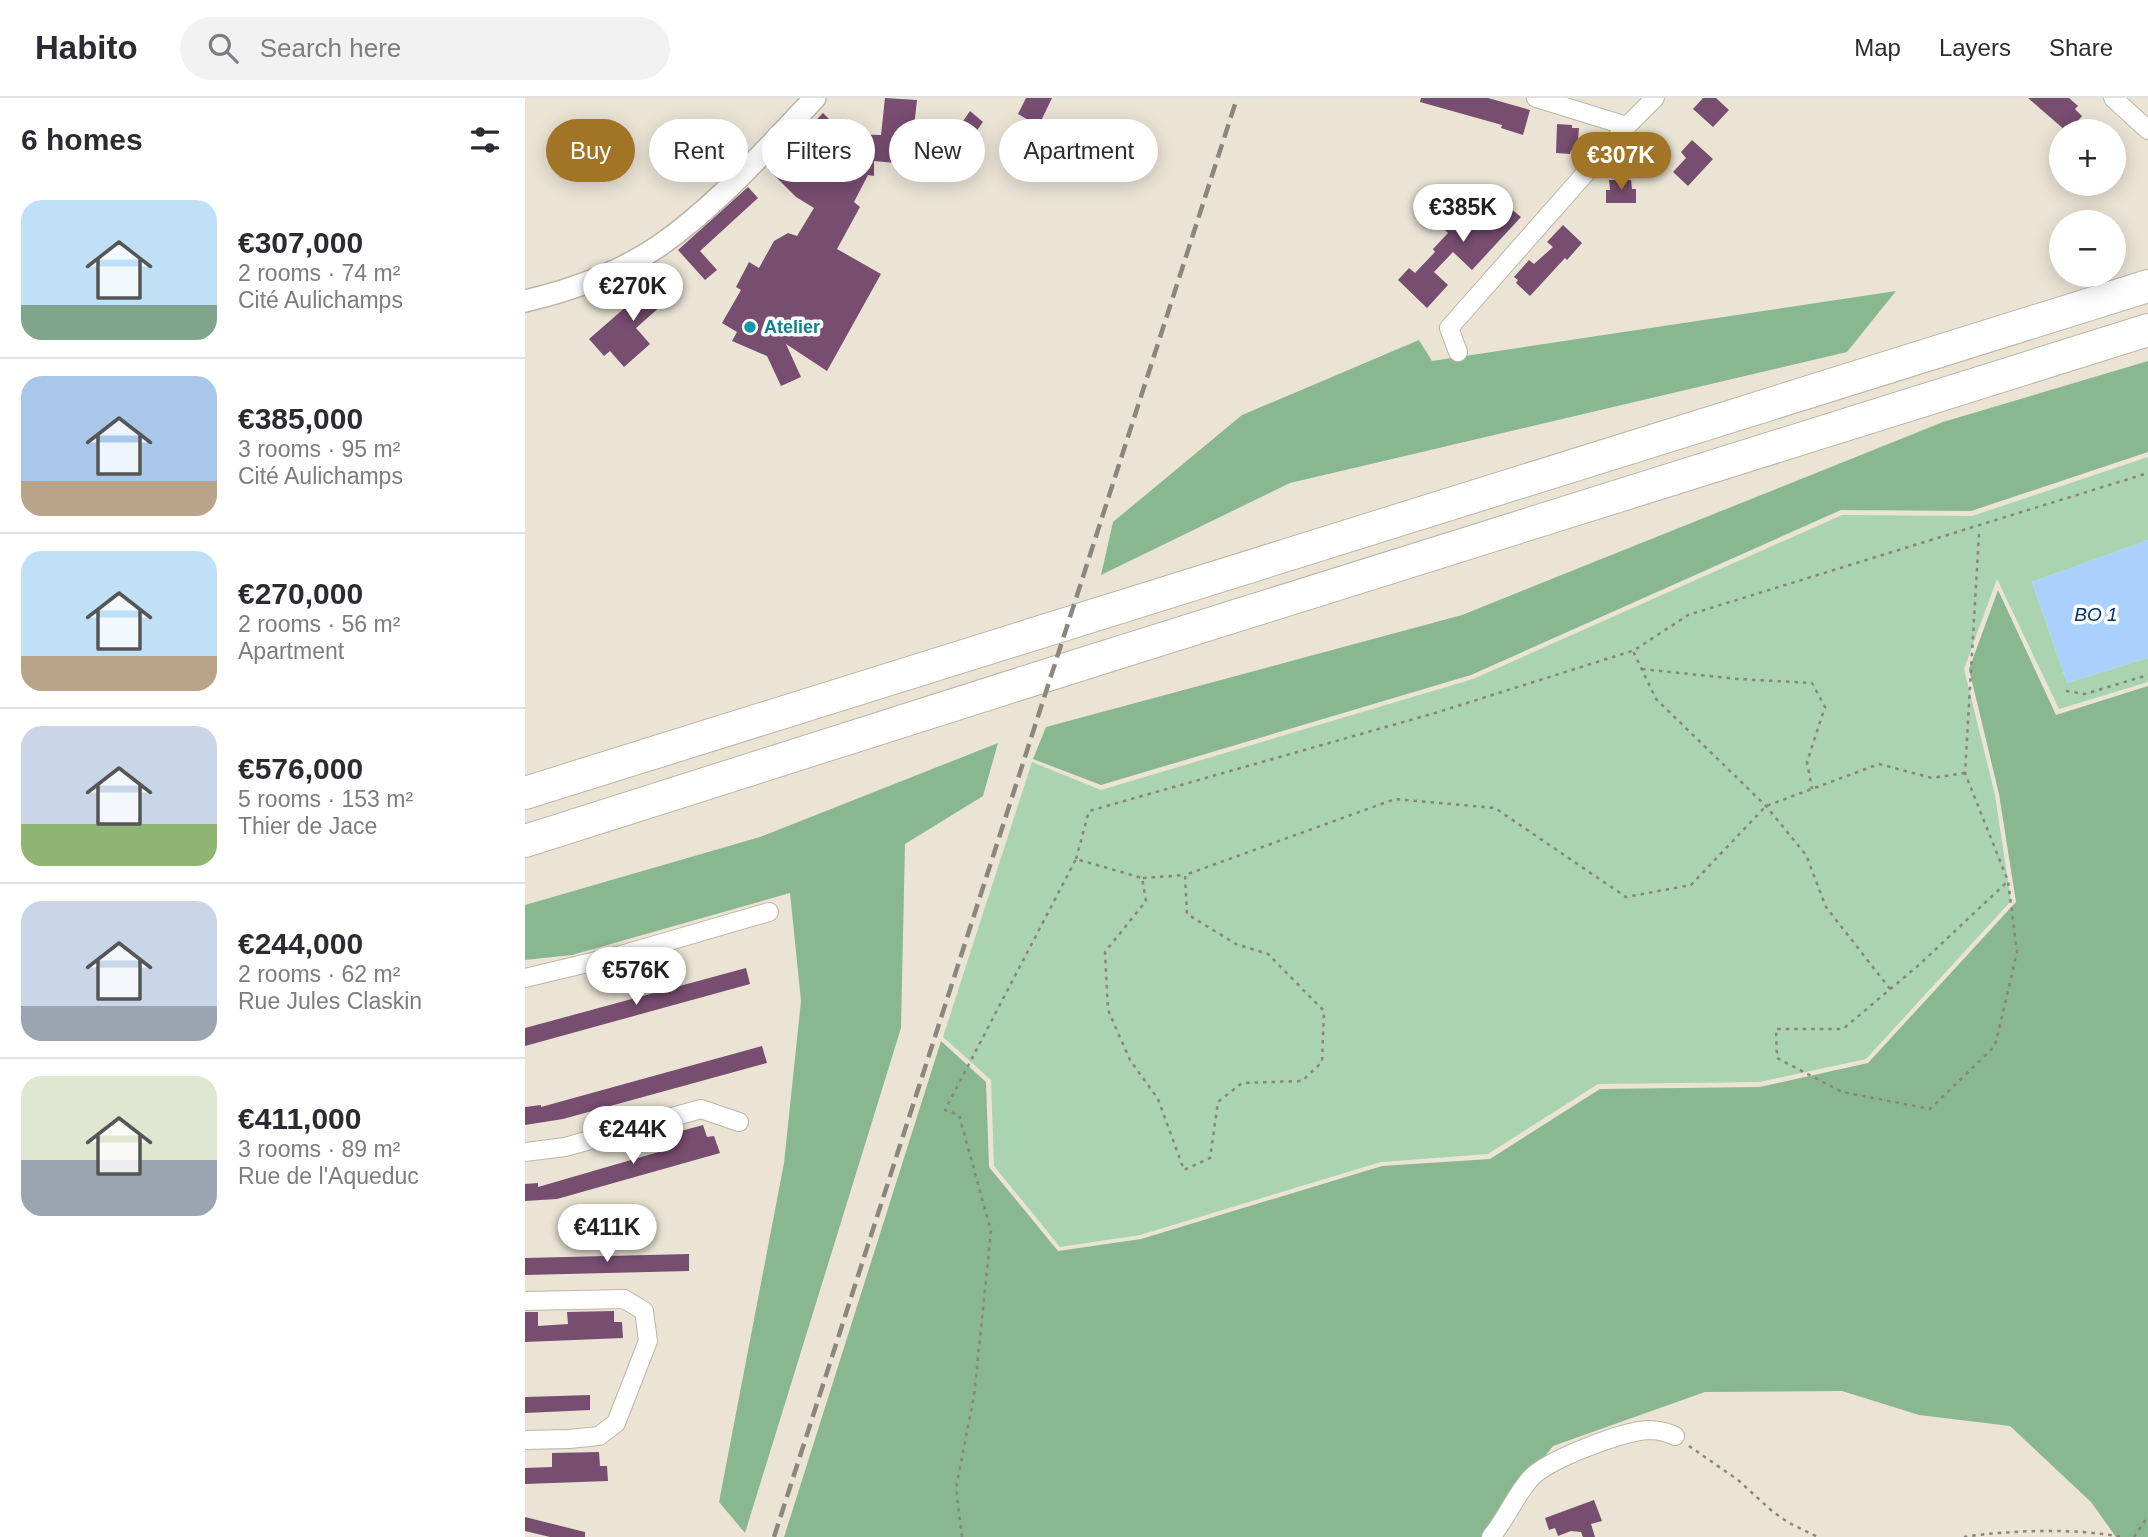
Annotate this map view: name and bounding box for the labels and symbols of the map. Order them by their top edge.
pin: €307K [1572,132,1670,192]
pin: €385K [1414,184,1512,244]
pin: €270K [584,264,682,323]
place label: Atelier [764,317,820,337]
marker: Atelier [742,319,758,335]
water label: BO 1 [2074,604,2118,625]
pin: €576K [587,948,685,1007]
pin: €244K [584,1107,682,1166]
pin: €411K [558,1204,656,1264]

